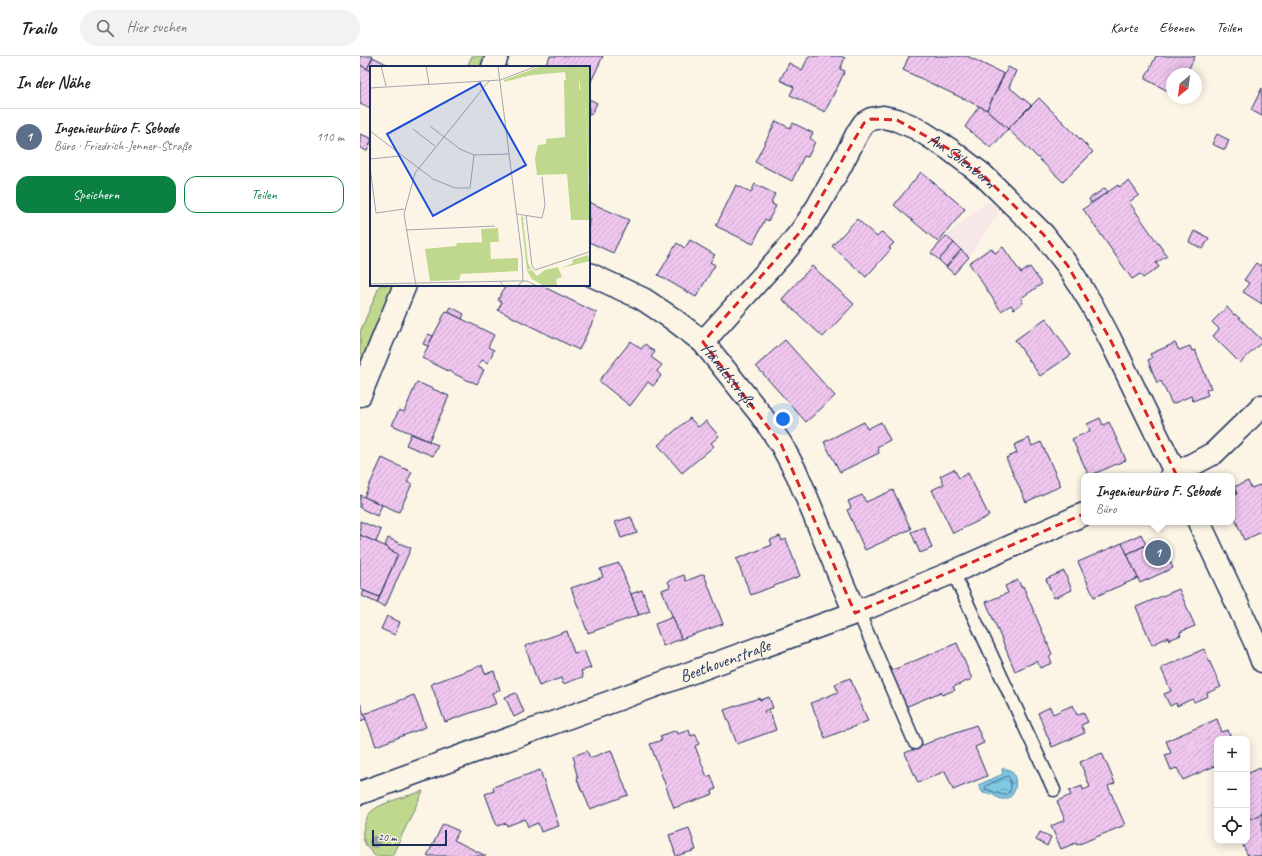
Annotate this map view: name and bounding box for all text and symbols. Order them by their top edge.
search box [80,10,360,46]
text: Trailo [20,16,56,40]
icon: search [94,17,116,39]
text: Hier suchen [126,18,187,37]
text: Karte [1110,19,1137,36]
text: Ebenen [1159,19,1194,36]
text: Teilen [1216,19,1242,36]
inset map [370,66,590,286]
north arrow [1166,68,1202,104]
text: In der Nähe [16,72,89,93]
text: Ingenieurbüro F. Sebode [54,119,179,138]
text: 1 [26,129,32,145]
text: 110 m [316,129,344,145]
street label: Am Sölenborn [924,129,1001,193]
text: Büro · Friedrich-Jenner-Straße [54,138,191,154]
button: Speichern [16,176,176,213]
button: Teilen [184,176,344,213]
street label: Händelstraße [696,338,761,413]
your location [773,409,793,429]
popup [1081,473,1235,525]
text: Ingenieurbüro F. Sebode [1096,482,1220,501]
text: Büro [1096,501,1117,517]
pin: 1 [1145,538,1171,568]
street label: Beethovenstraße [677,634,774,687]
map controls [1214,736,1250,844]
button: + [1214,736,1250,772]
button: − [1214,772,1250,808]
button: locate [1214,808,1250,844]
scale bar [372,828,447,847]
text: 20 m [378,830,397,844]

